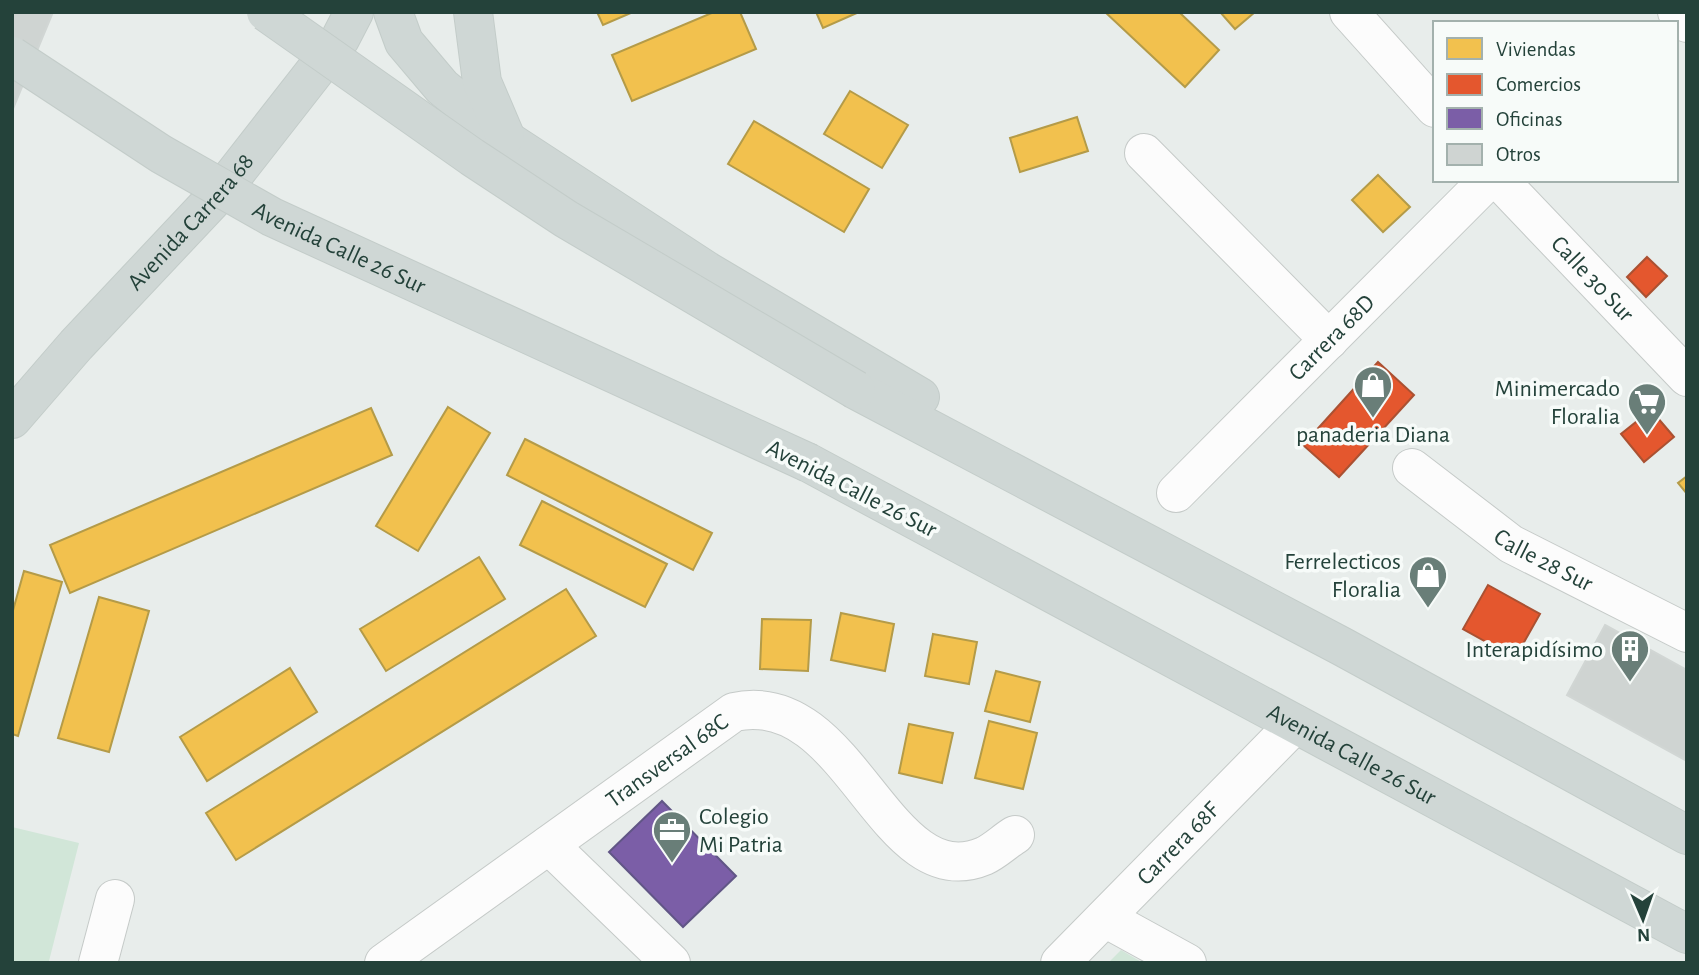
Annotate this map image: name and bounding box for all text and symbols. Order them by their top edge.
legend [1433,21,1678,182]
text: Viviendas [1496,39,1576,60]
text: Comercios [1496,74,1581,95]
text: Oficinas [1496,109,1562,130]
text: Otros [1496,144,1541,165]
street label: Avenida Carrera 68 [123,149,259,295]
street label: Avenida Calle 26 Sur [248,198,429,299]
street label: Calle 30 Sur [1546,232,1638,327]
street label: Carrera 68D [1284,290,1380,386]
shop icon: panaderia Diana [1352,364,1394,419]
place label: Minimercado Floralia [1495,377,1620,429]
supermarket icon: Minimercado Floralia [1626,381,1668,436]
place label: panaderia Diana [1296,423,1450,447]
street label: Avenida Calle 26 Sur [762,436,941,542]
street label: Calle 28 Sur [1489,524,1597,596]
place label: Ferrelecticos Floralia [1284,550,1401,602]
shop icon: Ferrelecticos Floralia [1407,554,1449,609]
building icon: Interapidísimo [1609,628,1651,683]
place label: Interapidísimo [1466,638,1603,662]
street label: Avenida Calle 26 Sur [1263,700,1440,810]
street label: Transversal 68C [602,709,733,813]
street label: Carrera 68F [1133,797,1224,890]
place label: Colegio Mi Patria [699,805,783,857]
office icon: Colegio Mi Patria [651,809,693,864]
north arrow [1608,884,1678,954]
text: N [1637,925,1650,944]

